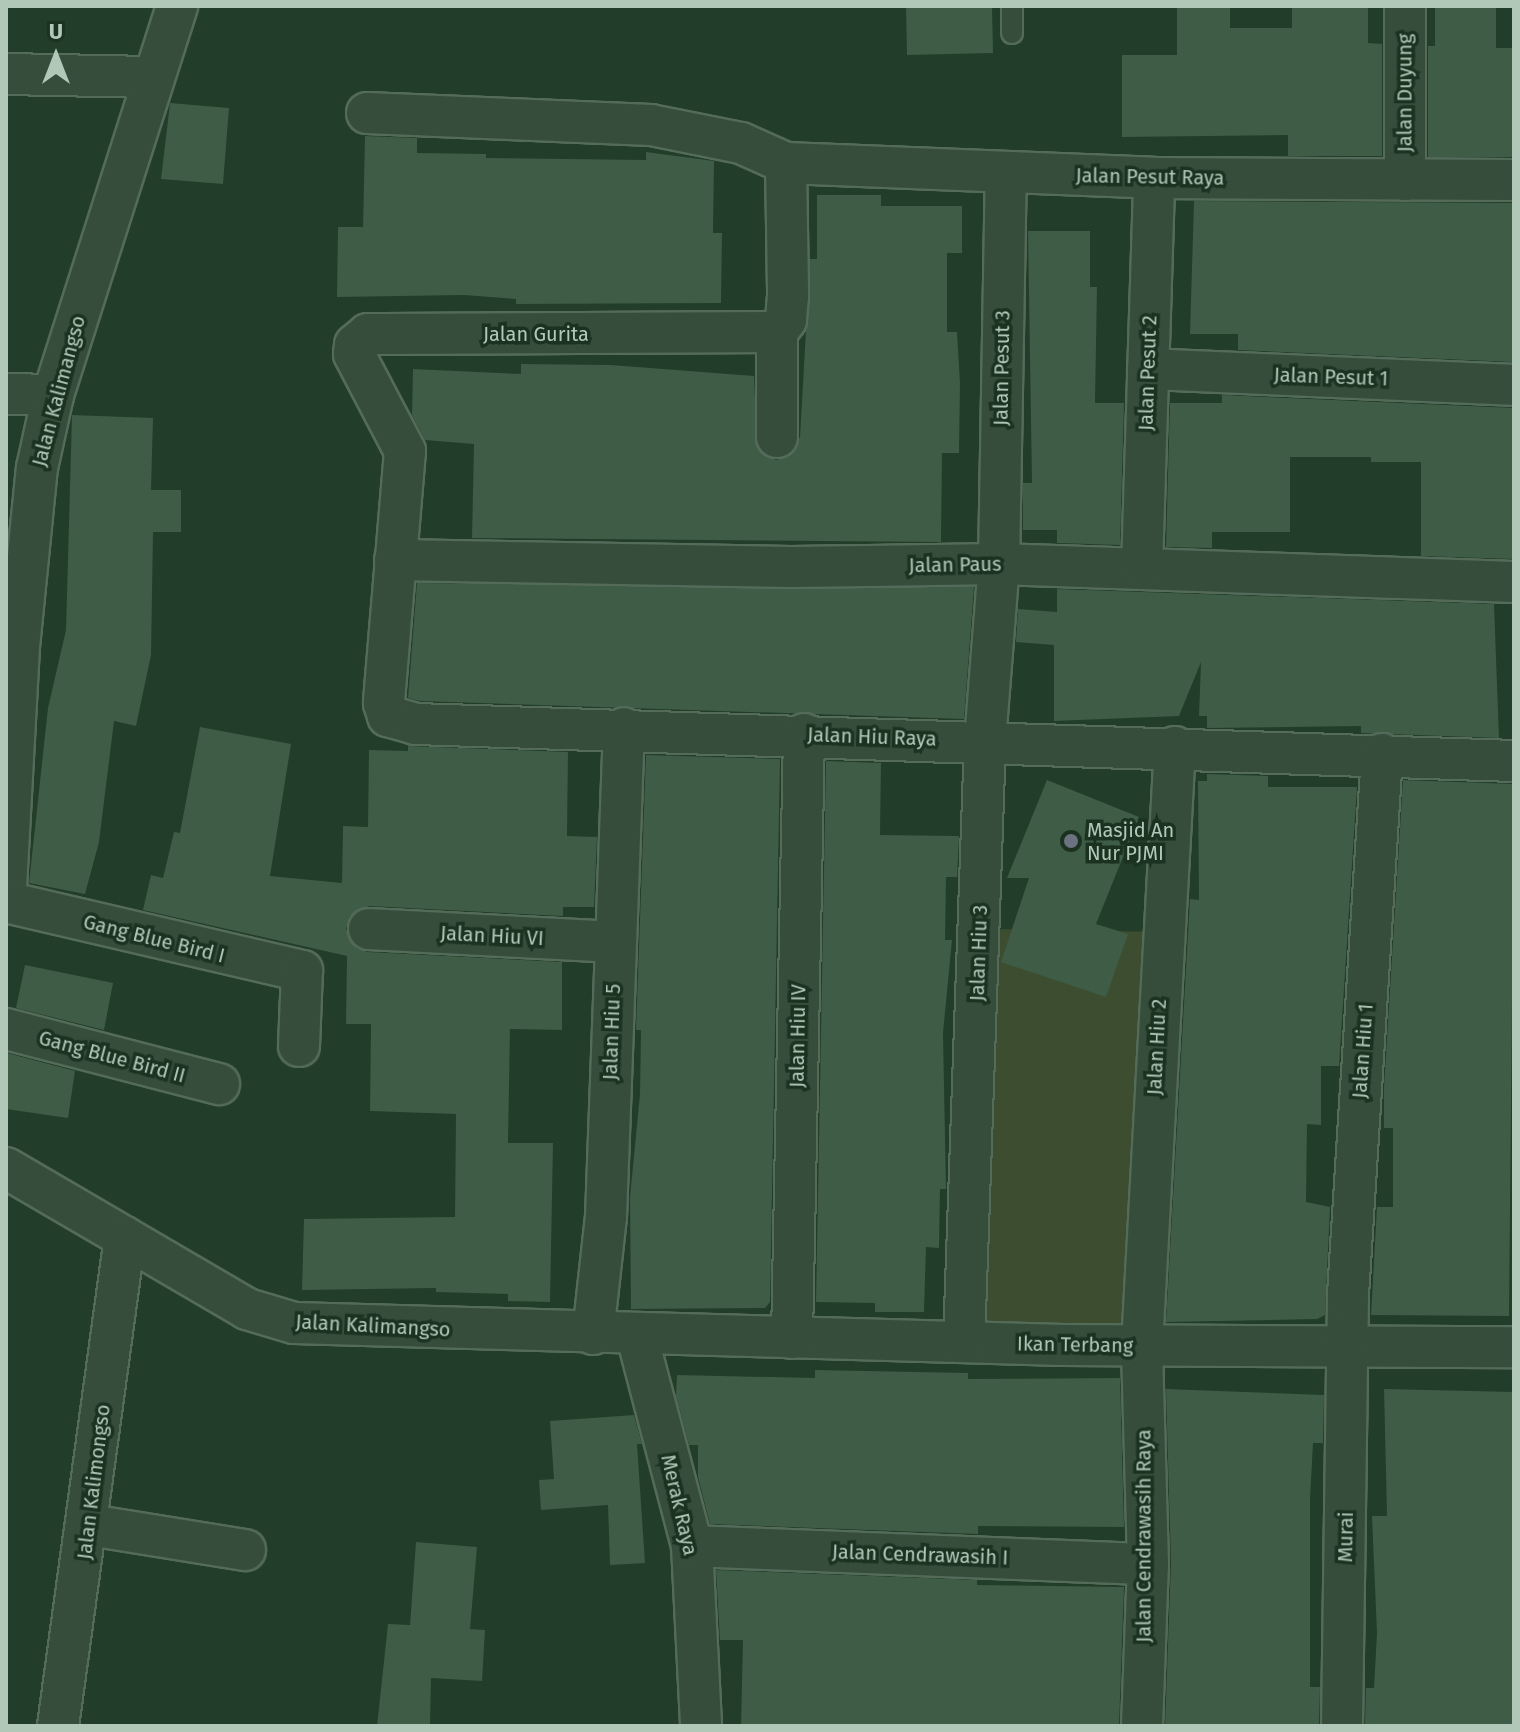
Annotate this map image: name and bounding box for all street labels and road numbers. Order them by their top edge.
street label: Jalan Duyung [1393,34,1417,152]
street label: Jalan Pesut Raya [1075,164,1225,190]
street label: Jalan Pesut 3 [989,310,1015,426]
street label: Jalan Kalimangso [27,313,91,469]
street label: Jalan Pesut 2 [1134,315,1162,431]
street label: Jalan Gurita [483,322,589,346]
street label: Jalan Pesut 1 [1273,363,1389,391]
street label: Jalan Paus [908,552,1002,578]
street label: Jalan Hiu Raya [807,723,937,751]
street label: Jalan Hiu 3 [965,904,993,1002]
street label: Gang Blue Bird I [81,910,227,968]
street label: Jalan Hiu VI [440,921,544,951]
street label: Jalan Hiu 5 [598,983,626,1081]
street label: Jalan Hiu IV [785,984,811,1088]
street label: Jalan Hiu 2 [1142,998,1172,1096]
street label: Jalan Hiu 1 [1348,1003,1378,1099]
street label: Gang Blue Bird II [36,1026,188,1088]
street label: Jalan Kalimangso [295,1310,451,1342]
street label: Ikan Terbang [1017,1332,1133,1358]
street label: Jalan Kalimongso [73,1403,115,1561]
street label: Jalan Cendrawasih Raya [1132,1429,1156,1643]
street label: Merak Raya [656,1452,702,1558]
street label: Murai [1334,1511,1358,1563]
street label: Jalan Cendrawasih I [831,1540,1009,1570]

